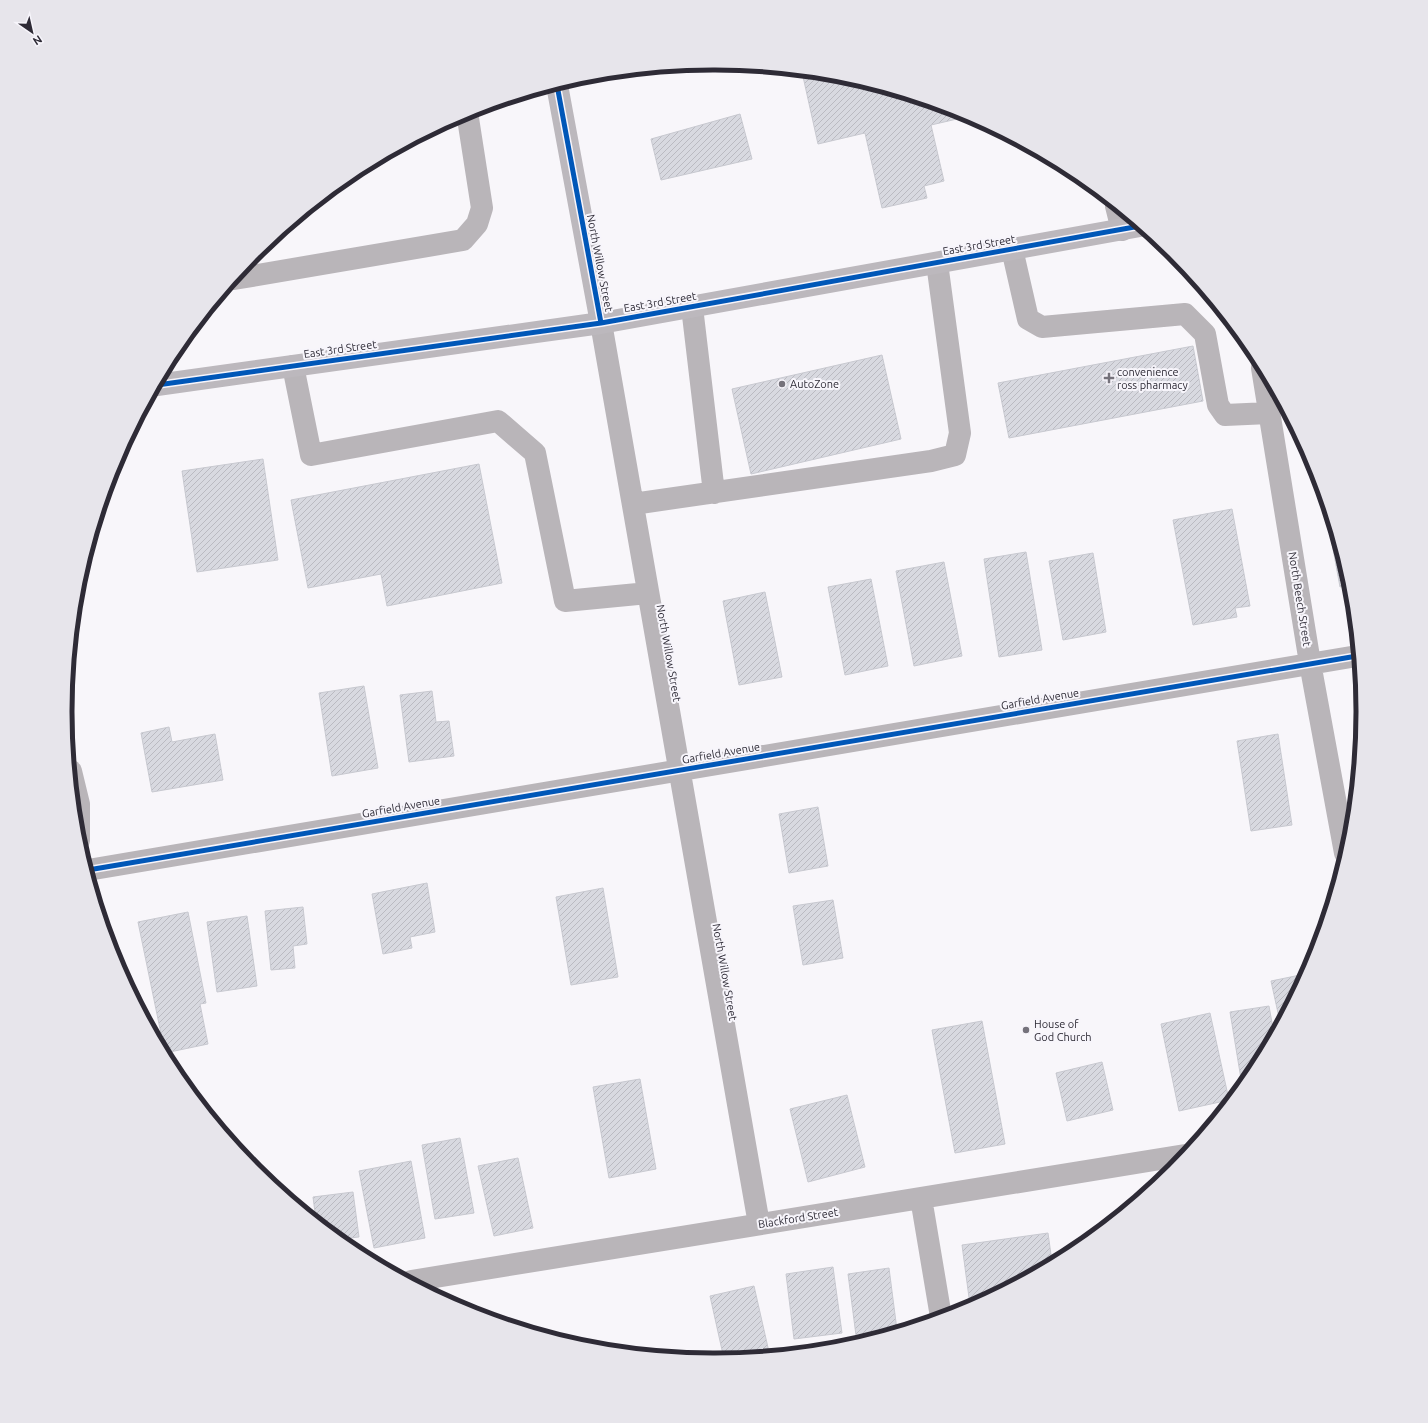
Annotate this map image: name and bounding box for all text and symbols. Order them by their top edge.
north arrow [12,12,52,52]
text: N [31,33,44,48]
street label: North Willow Street [585,213,615,313]
street label: East 3rd Street [942,233,1017,257]
street label: East 3rd Street [623,290,698,314]
street label: East 3rd Street [303,338,378,360]
place label: convenience ross pharmacy [1117,366,1189,391]
marker: convenience ross pharmacy [1104,373,1114,383]
place label: AutoZone [790,378,839,390]
marker: AutoZone [777,379,787,389]
street label: North Beech Street [1287,551,1313,648]
street label: North Willow Street [655,603,684,703]
street label: Garfield Avenue [1000,686,1080,712]
street label: Garfield Avenue [681,740,761,766]
street label: Garfield Avenue [361,794,441,820]
street label: North Willow Street [711,922,740,1022]
place label: House of God Church [1034,1018,1092,1043]
marker: House of God Church [1021,1025,1031,1035]
street label: Blackford Street [757,1206,839,1230]

